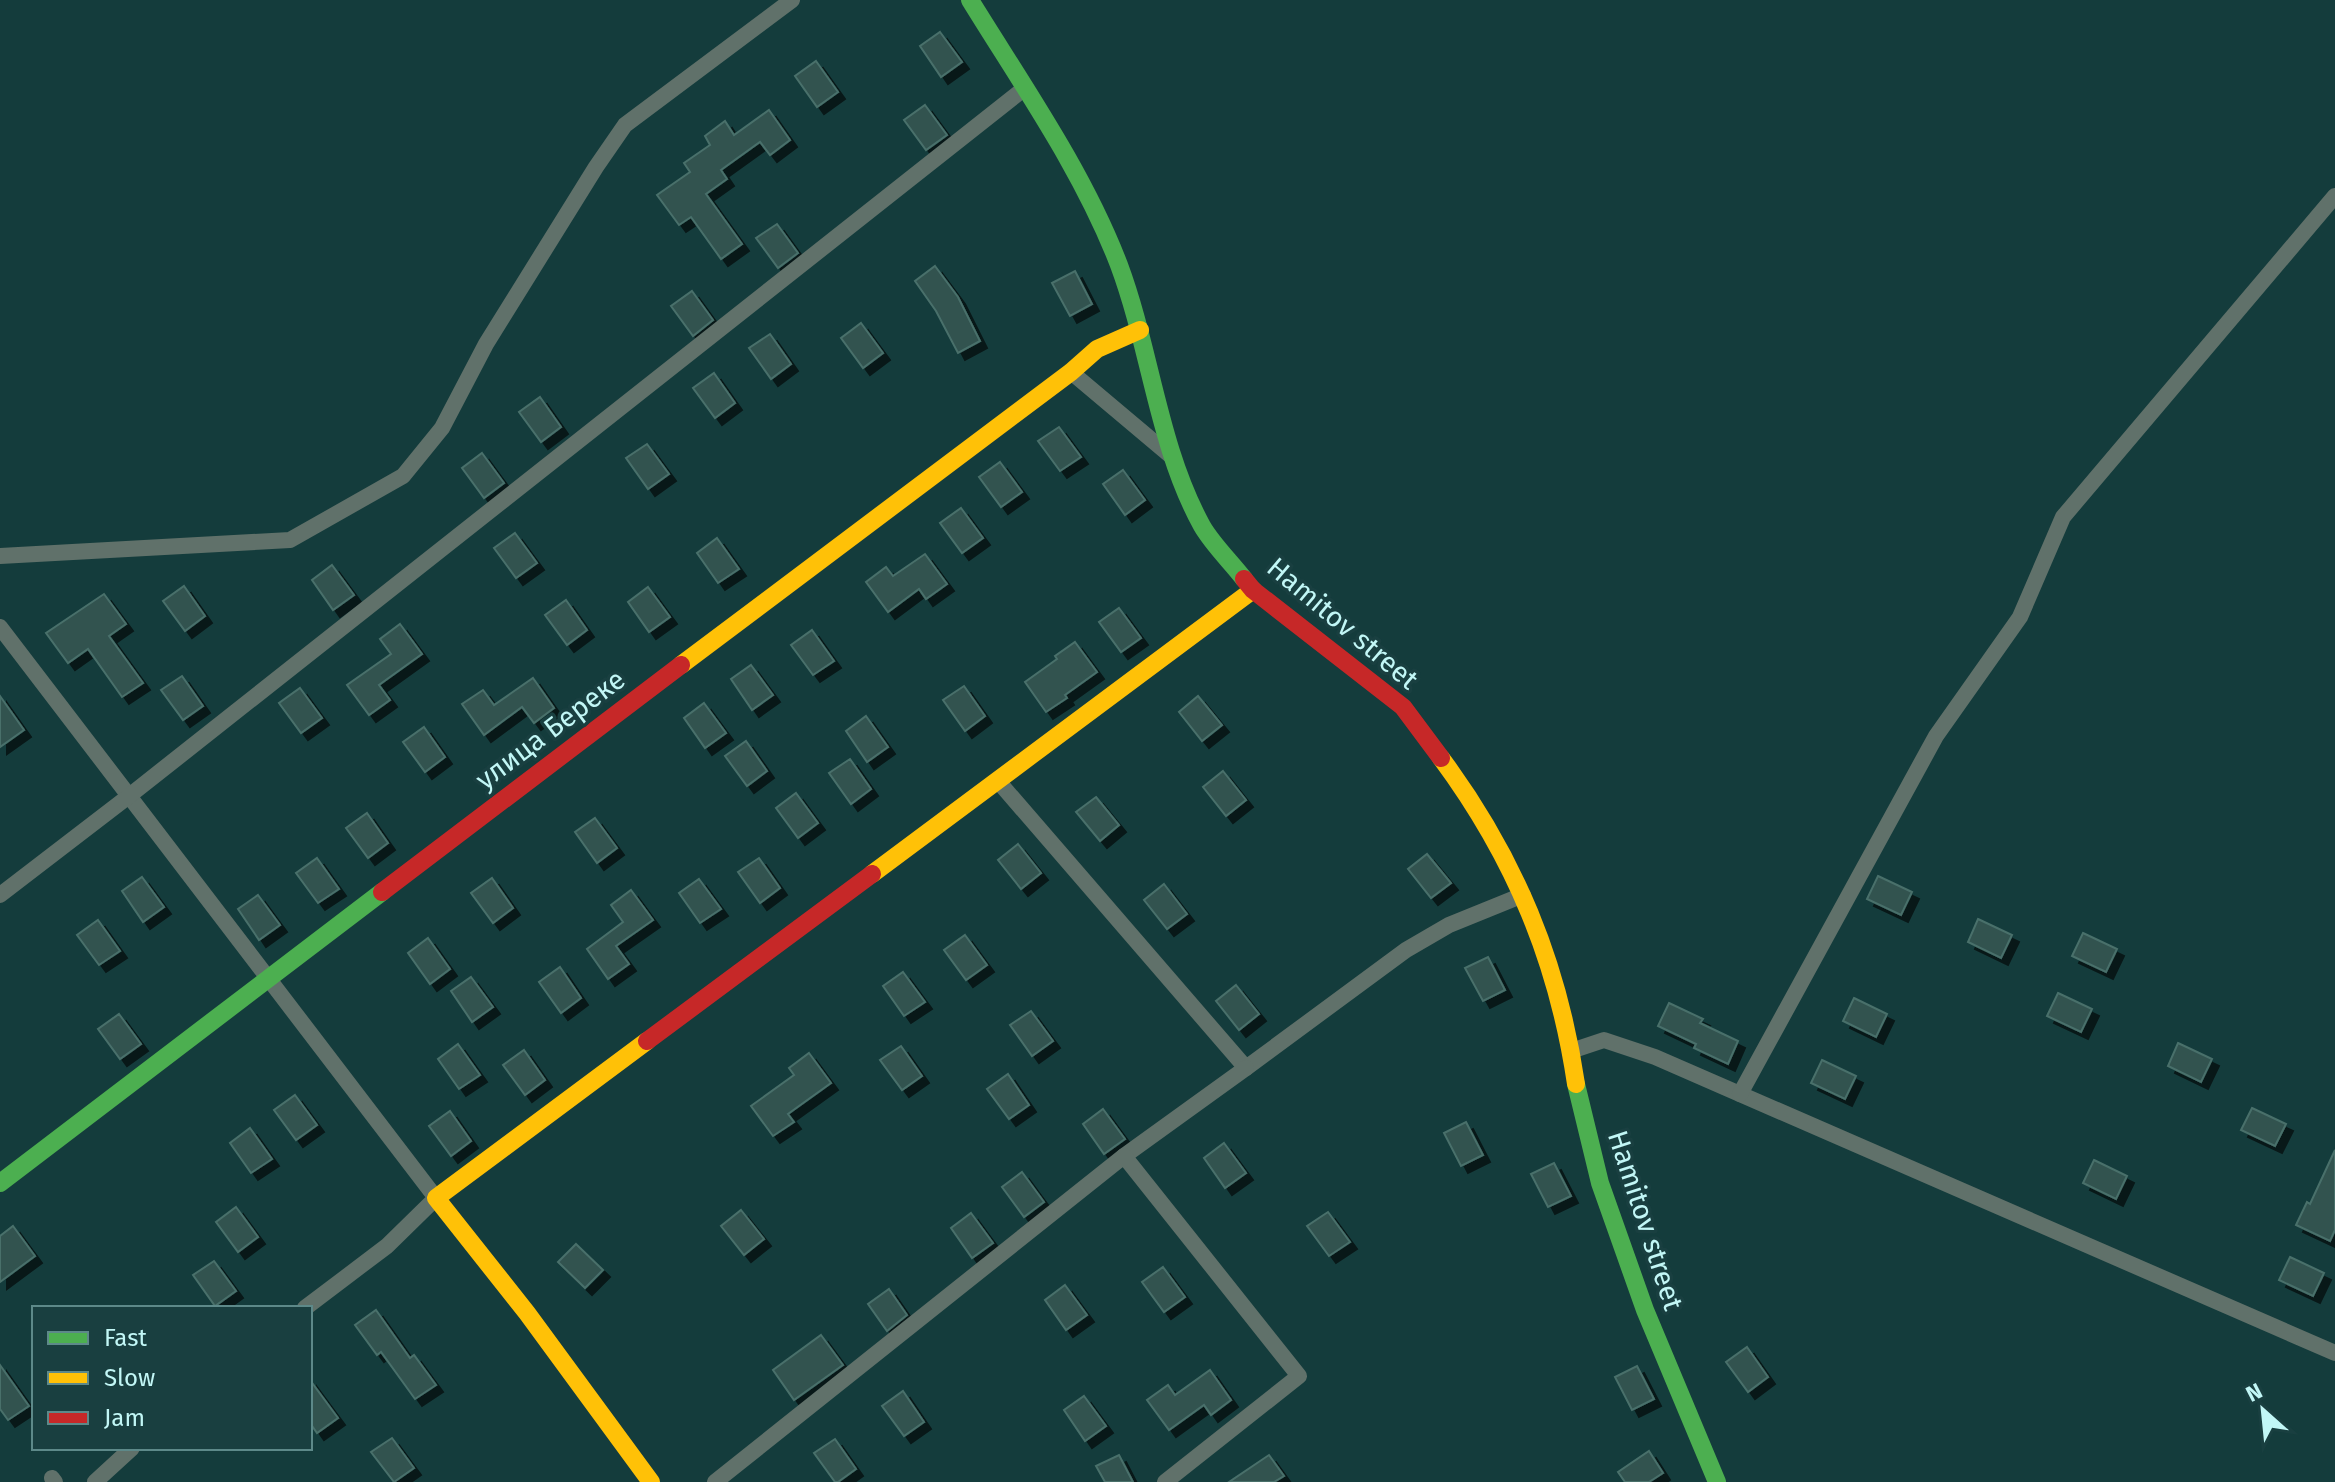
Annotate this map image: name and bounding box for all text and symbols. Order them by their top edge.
street label: Hamitov street [1260,551,1426,697]
street label: улица Береке [469,663,631,796]
street label: Hamitov street [1601,1126,1690,1315]
legend [32,1306,312,1450]
text: Fast [104,1324,147,1352]
text: Slow [104,1364,155,1392]
north arrow [2223,1370,2303,1450]
text: N [2242,1377,2267,1408]
text: Jam [104,1404,145,1432]

